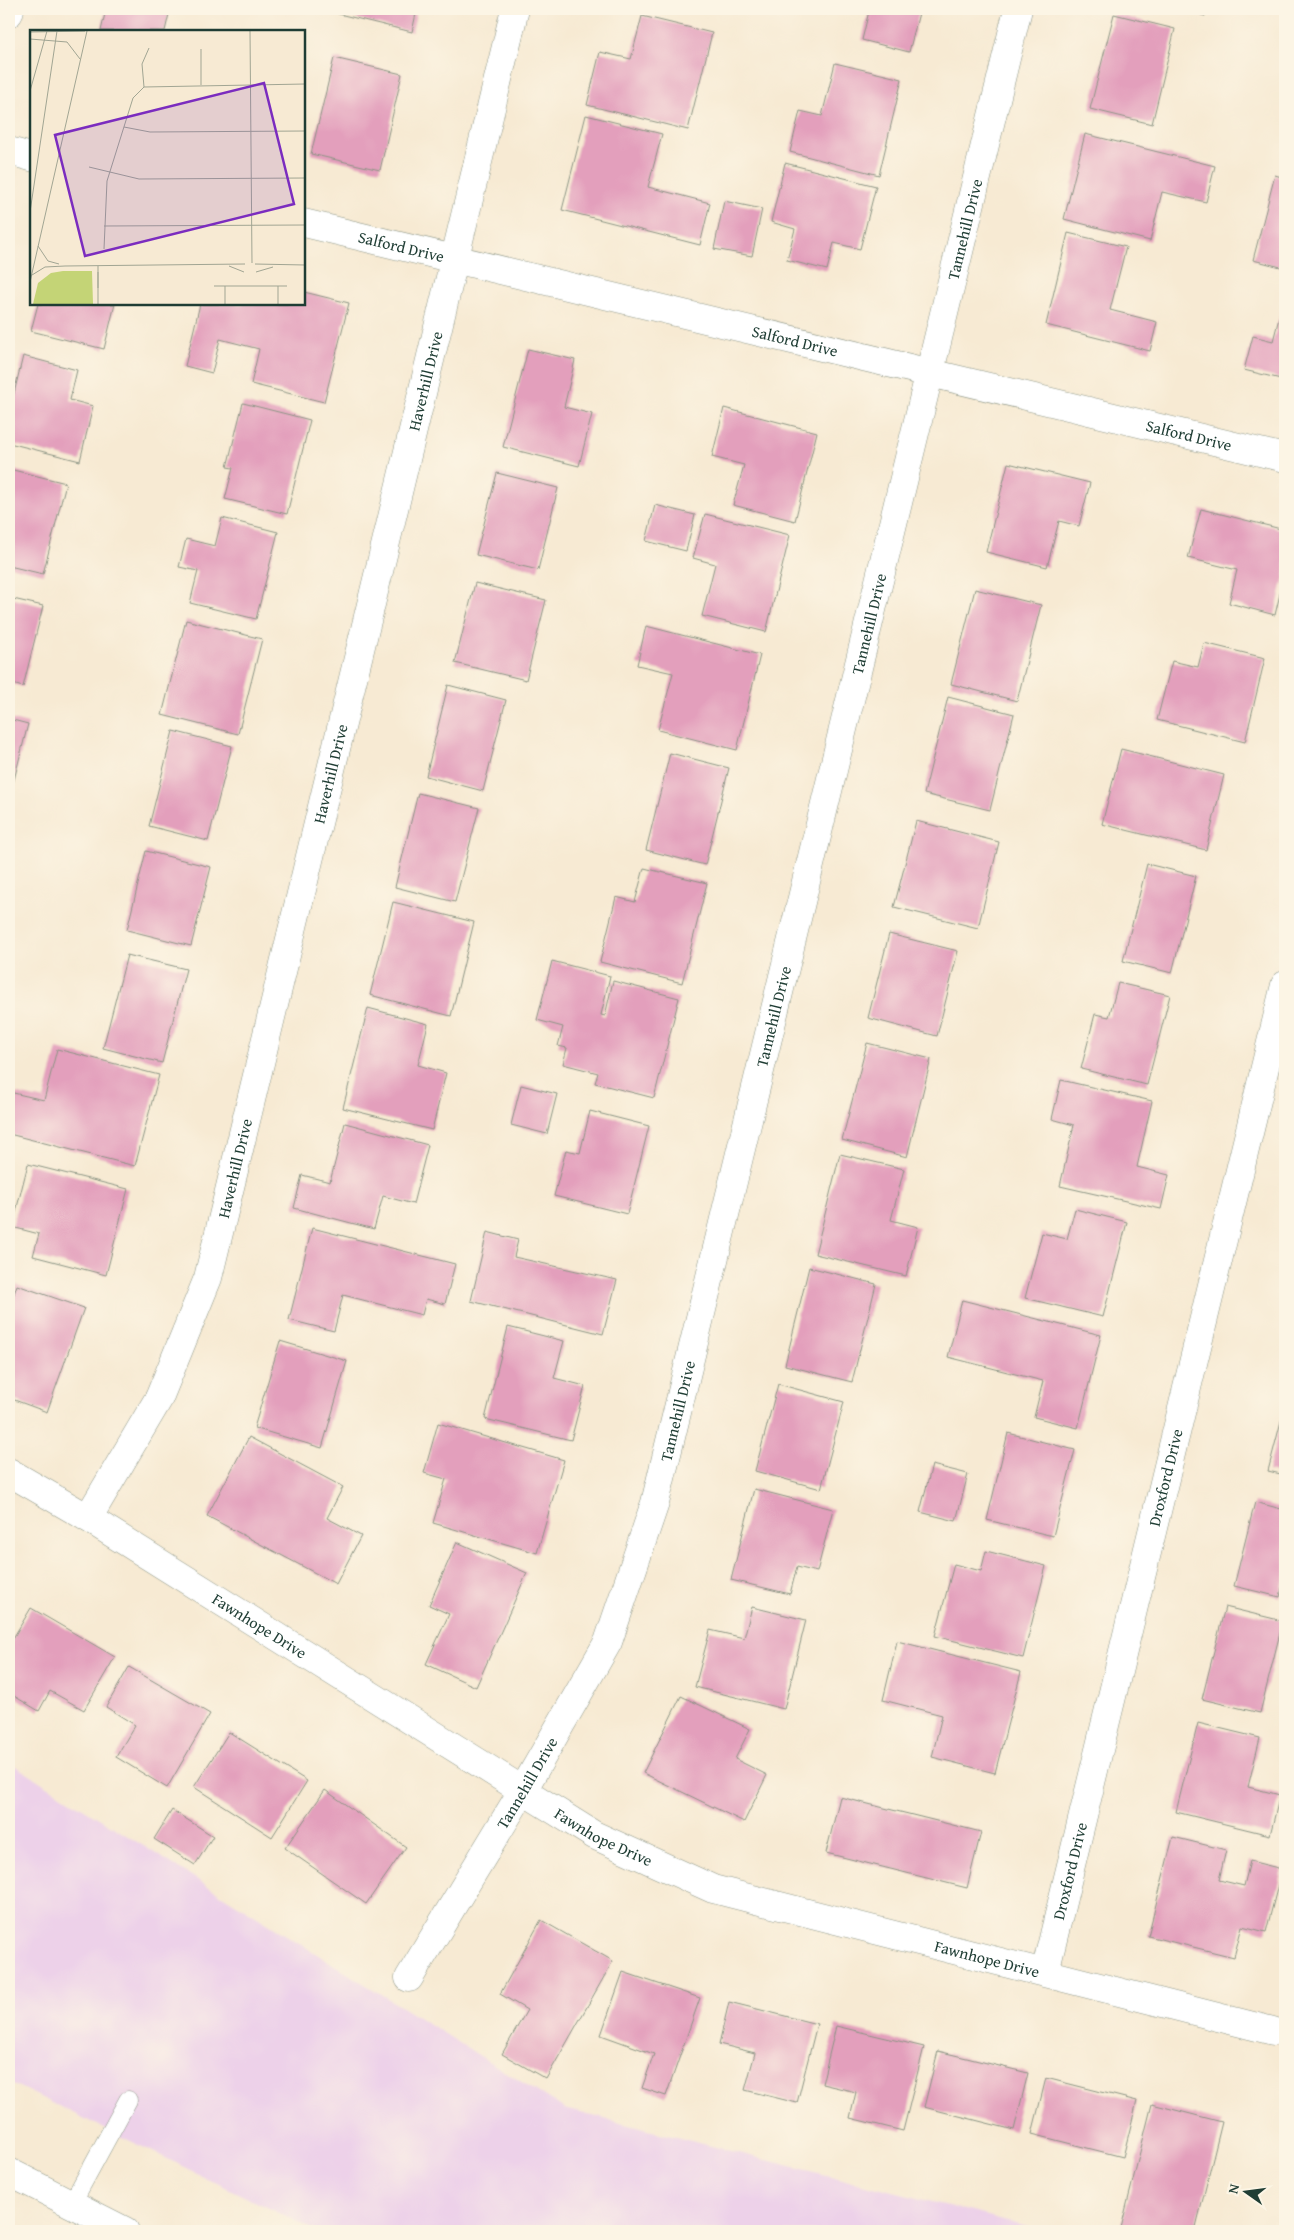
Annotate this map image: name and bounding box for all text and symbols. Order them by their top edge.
inset map [30,30,305,305]
street label: Tannehill Drive [941,176,988,282]
street label: Salford Drive [356,224,447,268]
street label: Salford Drive [750,319,841,363]
street label: Haverhill Drive [401,329,449,433]
street label: Salford Drive [1144,413,1234,457]
street label: Tannehill Drive [845,571,892,677]
street label: Haverhill Drive [306,721,354,826]
street label: Tannehill Drive [749,963,797,1069]
street label: Haverhill Drive [211,1116,258,1220]
street label: Tannehill Drive [654,1358,701,1464]
street label: Droxford Drive [1142,1426,1189,1529]
street label: Fawnhope Drive [208,1587,312,1664]
street label: Tannehill Drive [490,1732,563,1833]
street label: Fawnhope Drive [550,1801,657,1872]
street label: Droxford Drive [1046,1820,1093,1922]
street label: Fawnhope Drive [932,1934,1042,1983]
north arrow [1222,2168,1272,2218]
text: N [1223,2181,1244,2196]

